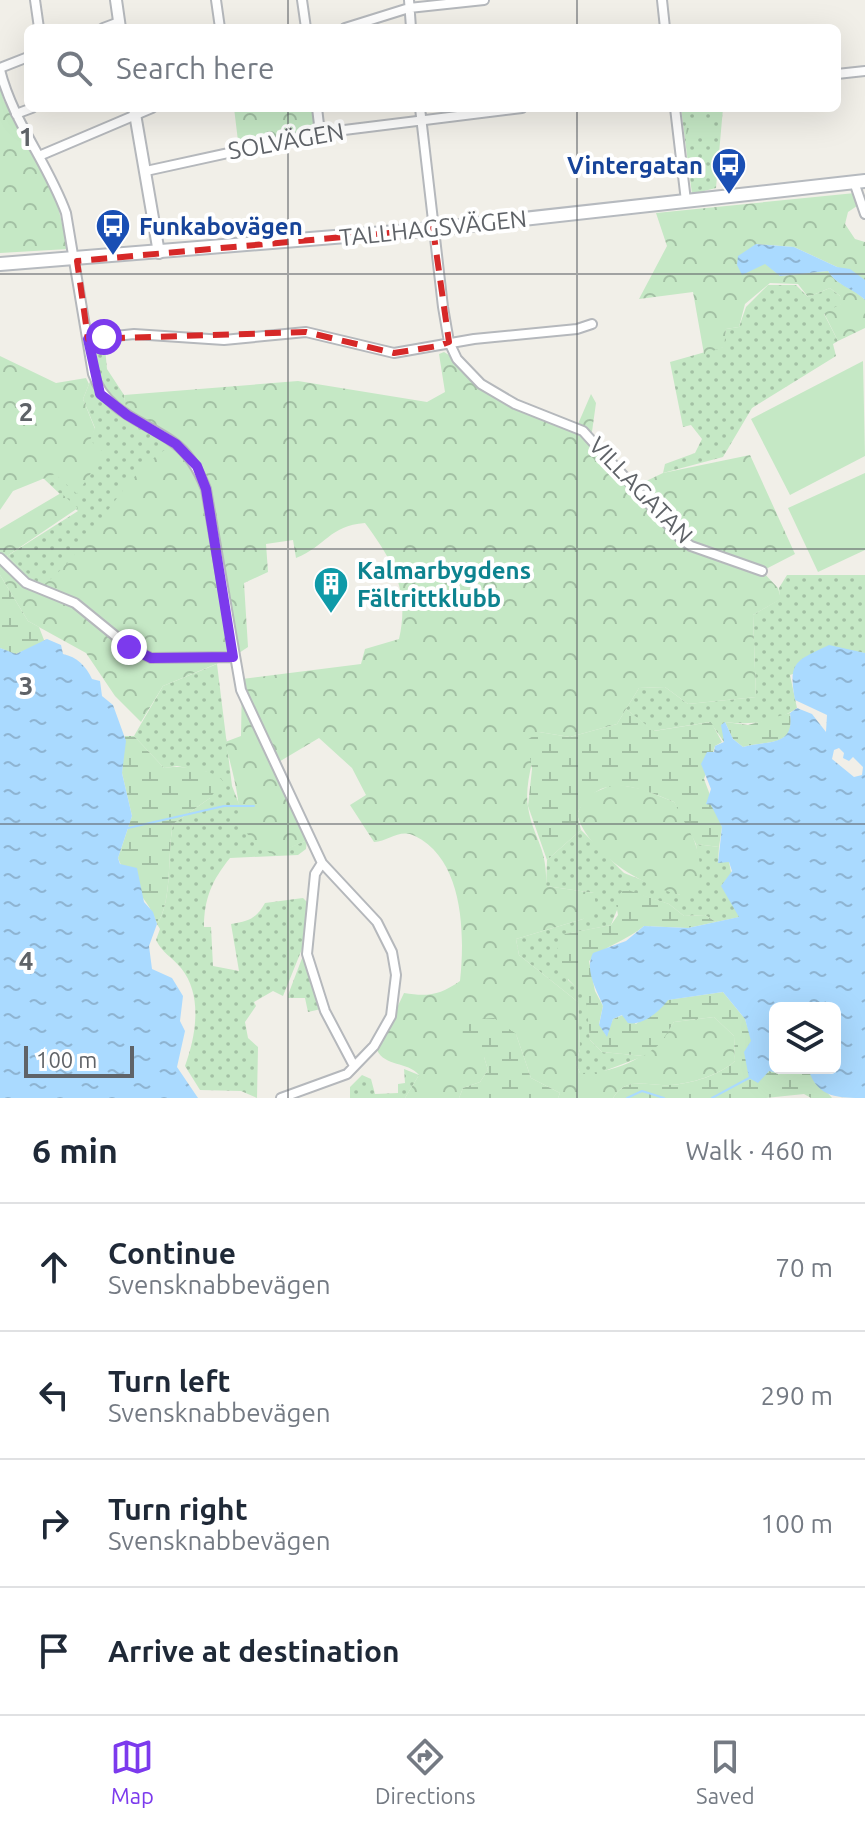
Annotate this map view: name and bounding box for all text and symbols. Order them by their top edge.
search box [24,24,841,112]
icon: search [52,46,96,90]
text: Search here [116,51,275,85]
street label: SOLVÄGEN [226,118,346,164]
text: 1 [19,122,33,151]
bus stop icon: Vintergatan [710,146,748,196]
place label: Vintergatan [567,152,703,179]
street label: TALLHAGSVÄGEN [338,205,528,251]
bus stop icon: Funkabovägen [94,207,132,257]
place label: Funkabovägen [139,213,303,240]
route start [86,319,122,355]
text: 2 [19,397,33,426]
street label: VILLAGATAN [584,431,698,549]
place label: Kalmarbygdens Fältrittklubb [357,557,531,612]
building icon: Kalmarbygdens Fältrittklubb [312,565,350,615]
route end [111,629,147,665]
text: 3 [19,671,33,700]
text: 4 [19,946,33,975]
map controls [769,1002,841,1074]
button: layers [769,1002,841,1074]
scale bar [24,1042,134,1078]
text: 100 m [36,1047,97,1072]
text: 6 min [32,1131,118,1169]
text: Walk · 460 m [685,1136,833,1165]
text: Continue [108,1236,236,1270]
icon: ahead [32,1245,76,1289]
text: 70 m [775,1253,833,1282]
text: Svensknabbevägen [108,1270,331,1299]
text: Turn left [108,1364,230,1398]
icon: left [32,1373,76,1417]
text: 290 m [761,1381,833,1410]
text: Svensknabbevägen [108,1398,331,1427]
text: Turn right [108,1492,248,1526]
icon: right [32,1501,76,1545]
text: 100 m [761,1509,833,1538]
text: Svensknabbevägen [108,1526,331,1555]
icon: arrive [32,1629,76,1673]
text: Arrive at destination [108,1634,400,1668]
tab: Map [110,1735,154,1808]
tab: Directions [375,1735,475,1808]
tab: Saved [696,1735,755,1808]

